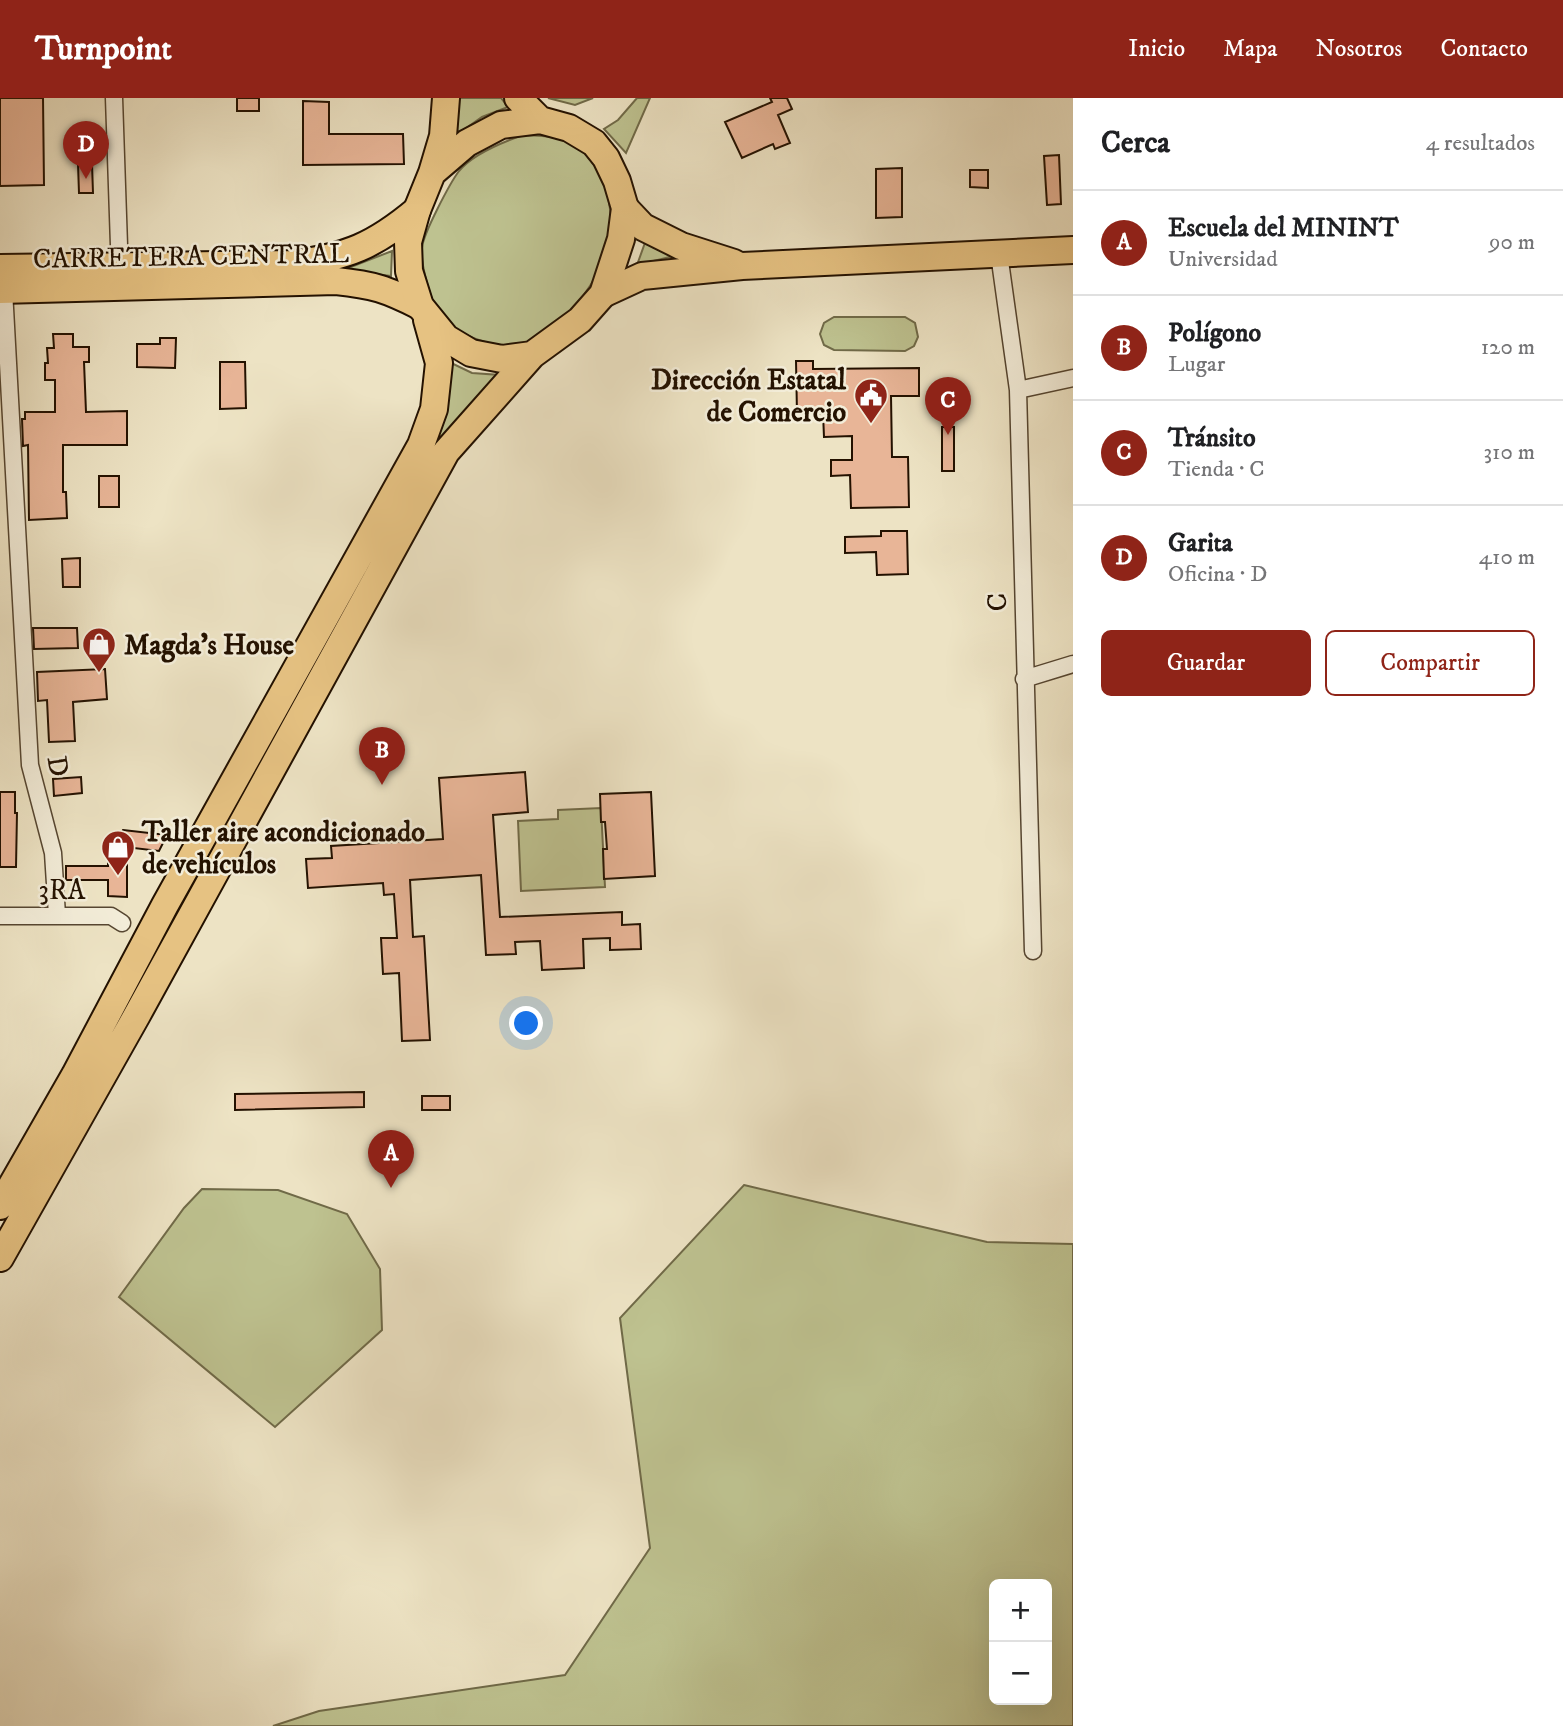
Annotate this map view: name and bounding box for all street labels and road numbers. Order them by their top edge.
street label: CARRETERA CENTRAL [33,236,349,277]
street label: C [980,592,1015,612]
street label: D [38,753,77,780]
street label: 3RA [39,873,87,908]

